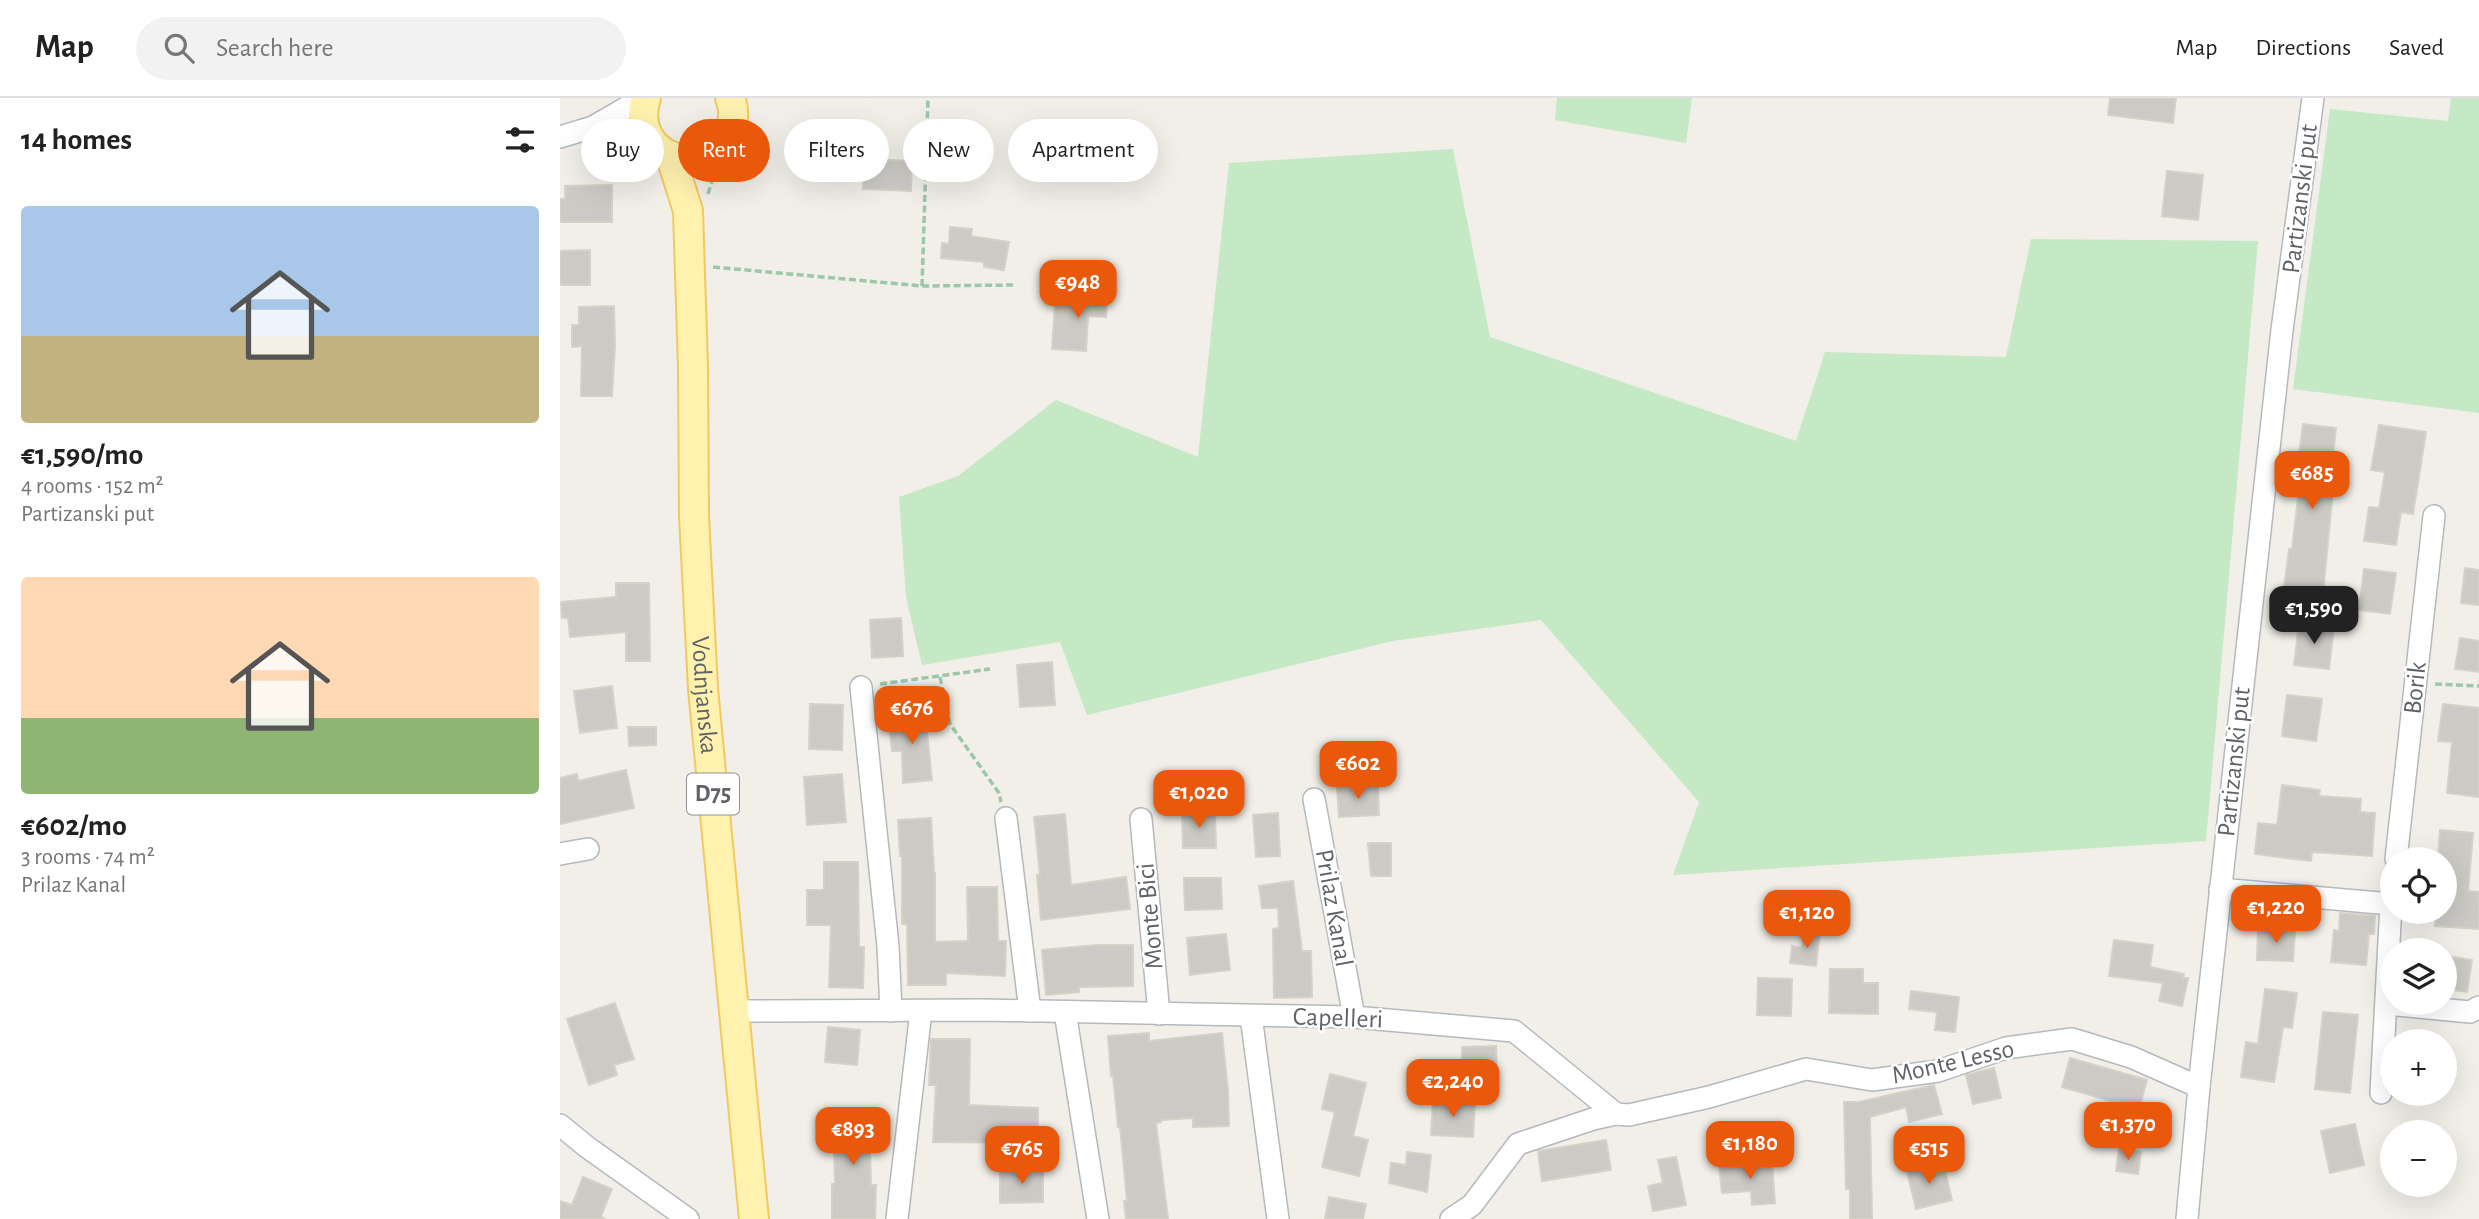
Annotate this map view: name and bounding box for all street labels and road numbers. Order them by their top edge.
street label: Partizanski put [2278,123,2322,275]
street label: Vodnjanska [687,635,722,755]
street label: Borik [2399,660,2431,716]
street label: Partizanski put [2213,686,2255,838]
road number: D75 [687,774,739,814]
street label: Prilaz Kanal [1311,847,1357,969]
street label: Monte Bici [1132,862,1168,970]
street label: Capelleri [1292,1003,1384,1033]
street label: Monte Lesso [1889,1035,2017,1089]

